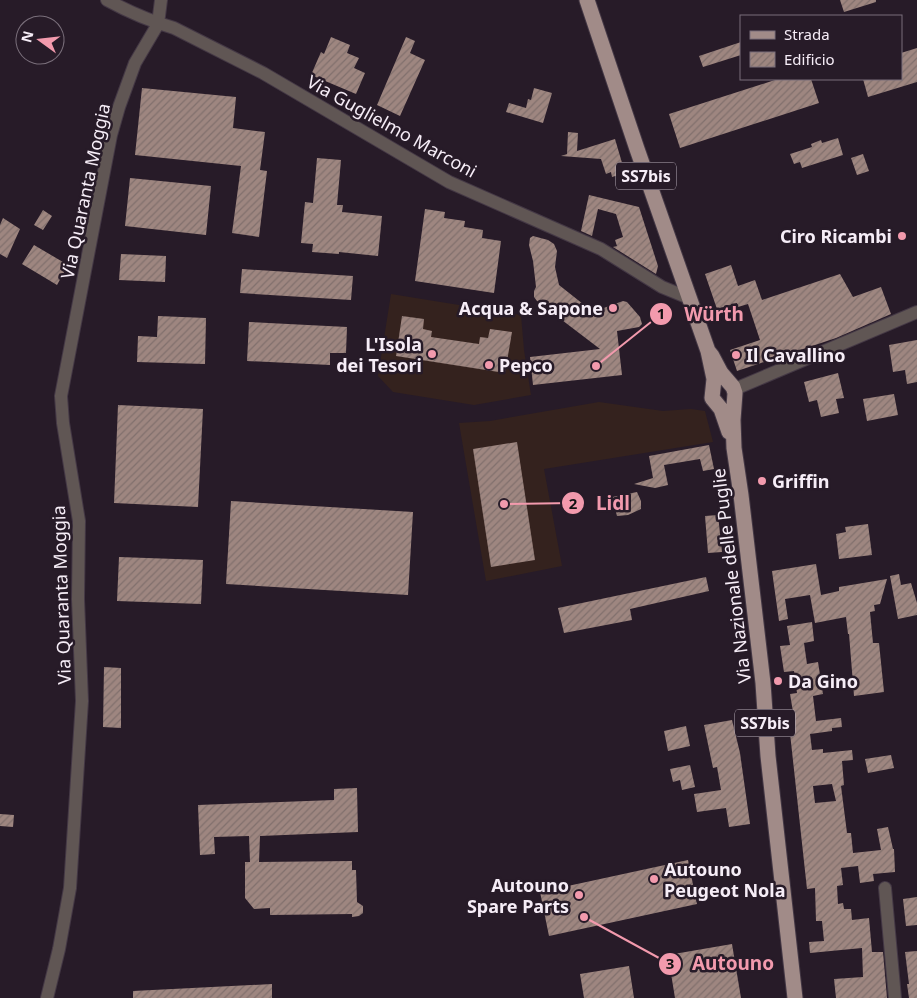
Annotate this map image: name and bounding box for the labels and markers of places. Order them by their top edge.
place label: Ciro Ricambi [780,224,892,248]
marker: Ciro Ricambi [896,230,908,242]
place label: Acqua & Sapone [459,296,603,320]
callout: Würth [649,297,754,331]
marker: Acqua & Sapone [607,302,619,314]
place label: L'Isola dei Tesori [336,332,422,377]
place label: Il Cavallino [746,343,846,367]
marker: L'Isola dei Tesori [426,348,438,360]
marker: Il Cavallino [730,349,742,361]
place label: Pepco [499,353,553,377]
marker: Pepco [483,359,495,371]
place label: Griffin [772,469,829,493]
marker: Griffin [756,475,768,487]
callout: Lidl [561,486,640,520]
place label: Da Gino [788,669,858,693]
marker: Da Gino [772,675,784,687]
place label: Autouno Peugeot Nola [664,857,786,902]
place label: Autouno Spare Parts [467,873,569,918]
marker: Autouno Peugeot Nola [648,873,660,885]
marker: Autouno Spare Parts [573,889,585,901]
callout: Autouno [657,947,784,981]

